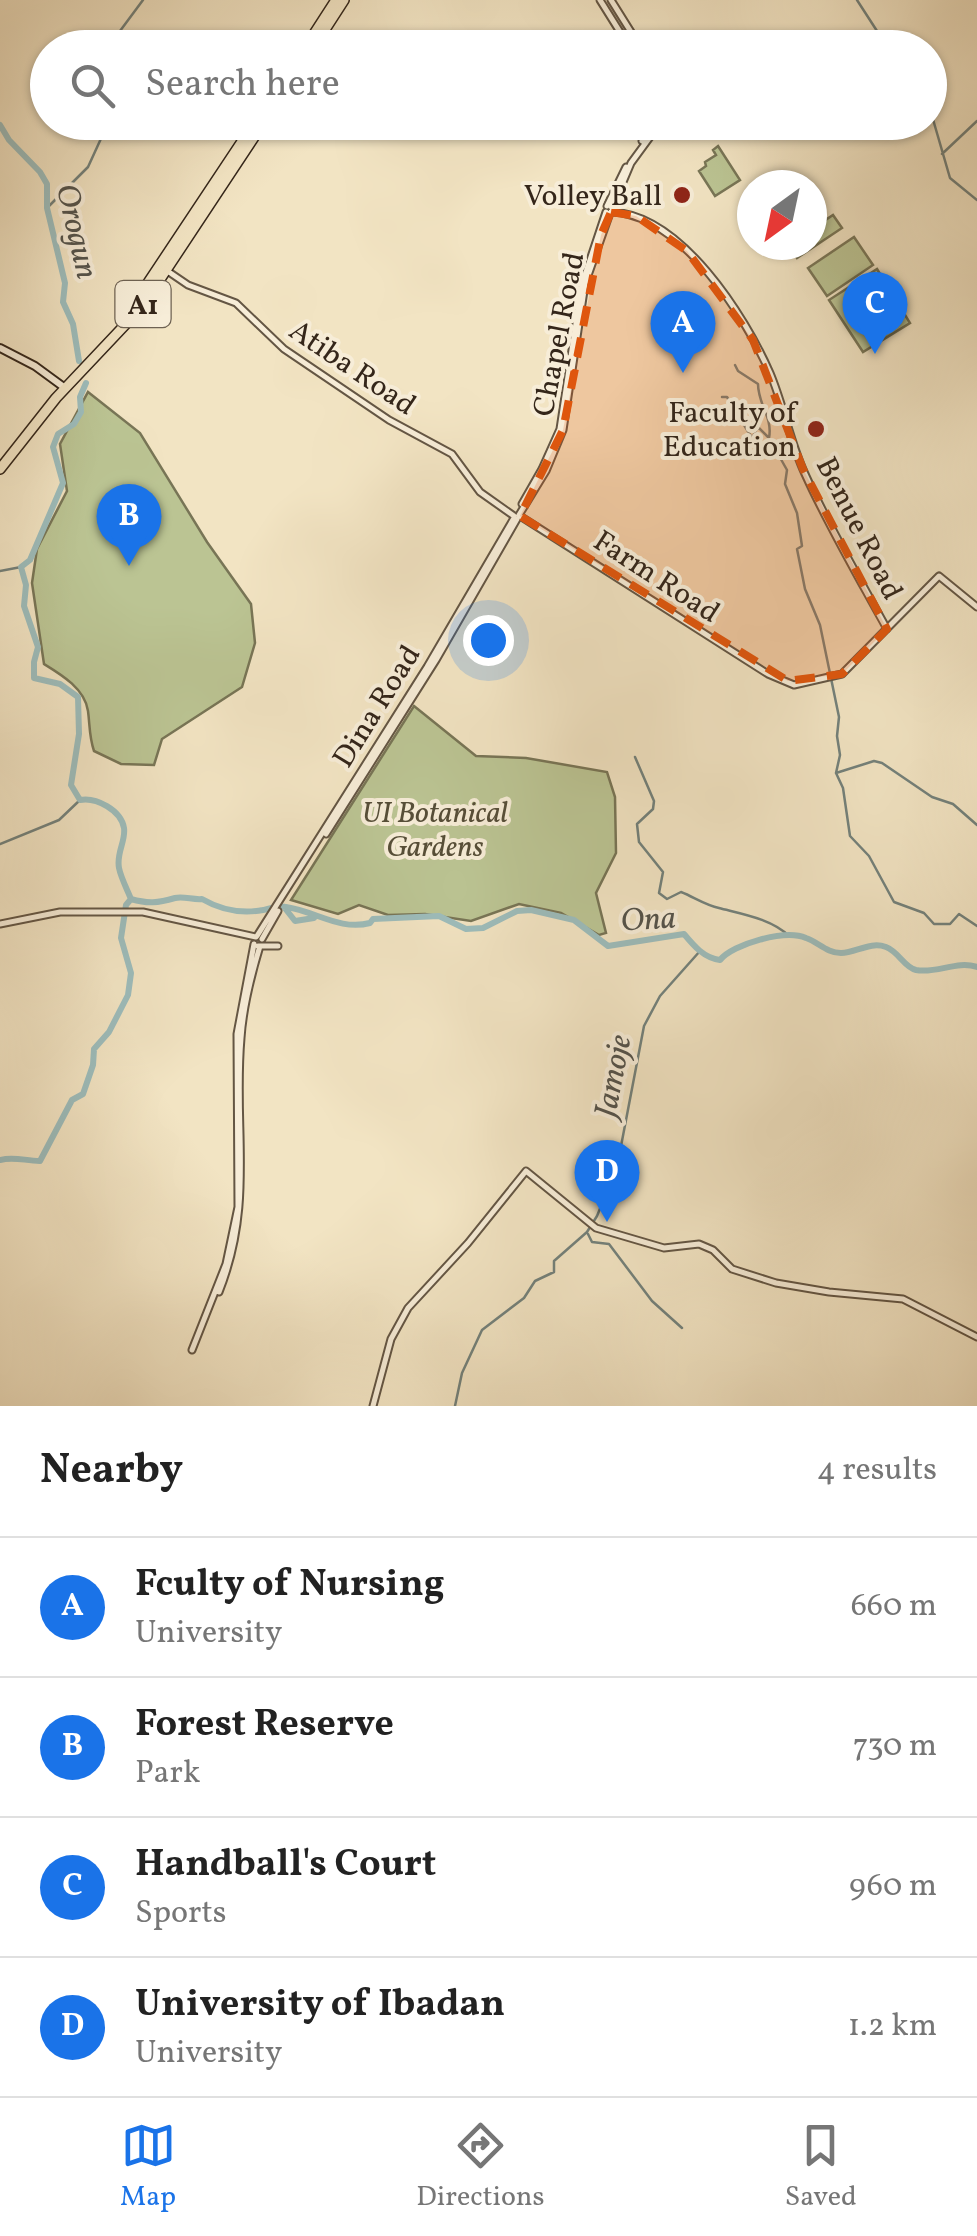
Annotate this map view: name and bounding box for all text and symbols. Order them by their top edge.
search box [30,30,947,140]
icon: search [65,58,120,113]
text: Search here [145,59,340,112]
north arrow [737,170,827,260]
place label: Volley Ball [524,176,662,218]
water label: Orogun [43,180,107,284]
marker: Volley Ball [671,184,693,206]
street label: Chapel Road [523,249,596,420]
pin: C [842,272,908,354]
road number: A1 [116,281,170,327]
pin: A [650,290,716,373]
street label: Atiba Road [280,311,424,427]
place label: Faculty of Education [663,393,799,469]
marker: Faculty of Education [805,418,827,440]
street label: Benue Road [804,450,912,608]
pin: B [96,484,162,566]
street label: Farm Road [584,521,727,634]
your location [463,615,514,666]
street label: Dina Road [323,638,432,777]
park label: UI Botanical Gardens [362,793,509,869]
water label: Ona [619,898,677,944]
water label: Jamoje [585,1031,645,1125]
pin: D [574,1140,640,1222]
text: Nearby [40,1442,183,1501]
text: 4 results [817,1449,937,1493]
text: Fculty of Nursing [135,1559,445,1612]
text: A [61,1585,84,1629]
text: 660 m [851,1585,937,1629]
text: University [135,1612,282,1656]
text: Forest Reserve [135,1699,394,1752]
text: B [62,1725,83,1769]
text: 730 m [853,1725,937,1769]
text: Park [135,1752,200,1796]
text: Handball's Court [135,1839,436,1892]
text: C [62,1865,83,1909]
text: 960 m [849,1865,937,1909]
text: Sports [135,1892,226,1936]
text: University of Ibadan [135,1979,505,2032]
text: D [61,2005,84,2049]
text: 1.2 km [848,2005,937,2049]
text: University [135,2032,282,2076]
tab: Map [120,2118,176,2217]
tab: Directions [416,2118,545,2217]
tab: Saved [785,2118,857,2217]

